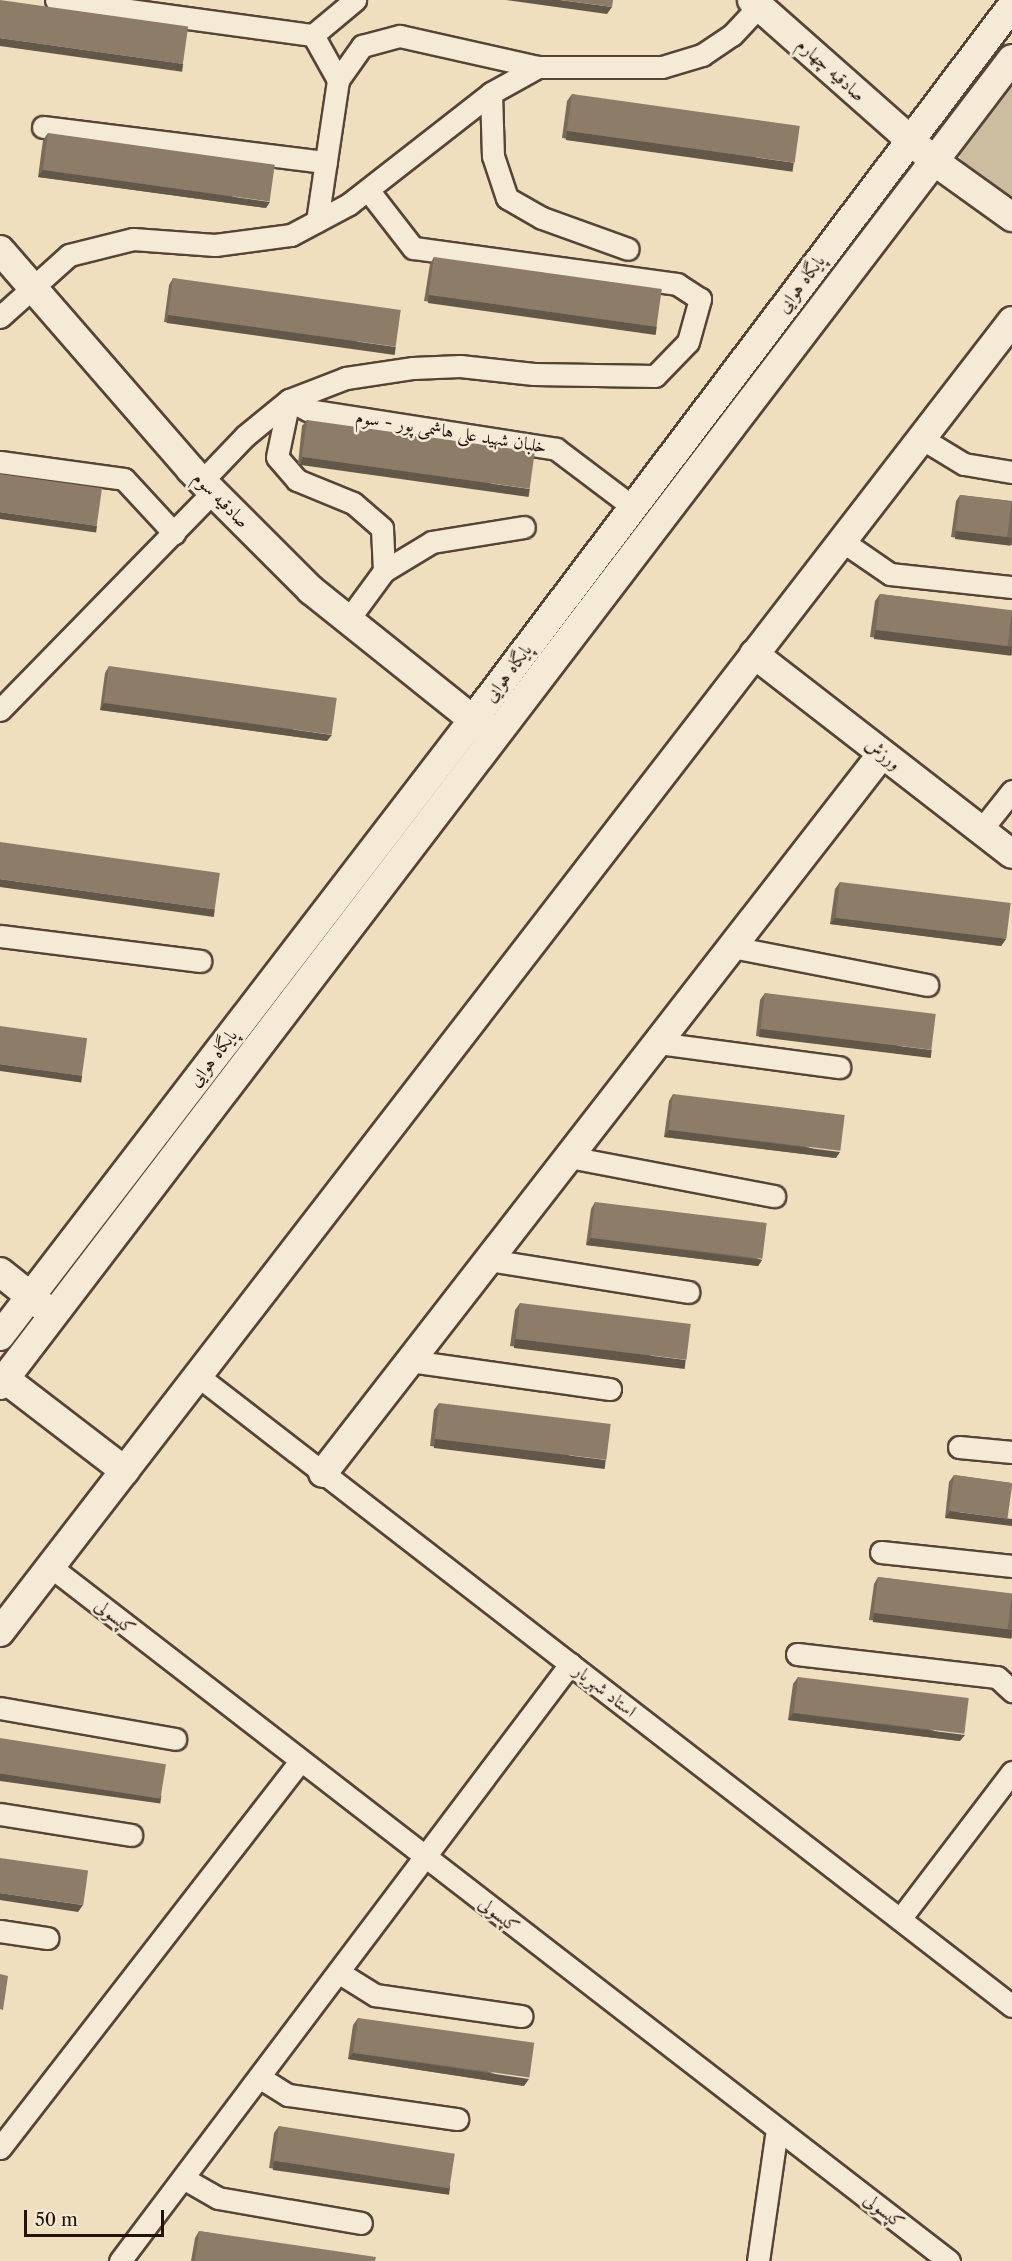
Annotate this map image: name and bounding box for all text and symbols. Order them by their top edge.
street label: صادقیه چهارم [792,34,870,106]
street label: پایگاه هوایی [772,251,830,317]
street label: خلبان شهید علی هاشمی پور - سوم [354,406,548,458]
street label: صادقیه سوم [188,467,254,533]
street label: پایگاه هوایی [479,640,537,706]
street label: ورزش [861,733,905,775]
street label: پایگاه هوایی [184,1025,242,1091]
street label: کپسولی [90,1594,140,1640]
street label: استاد شهریار [570,1660,640,1722]
street label: کپسولی [474,1892,524,1938]
street label: کپسولی [859,2188,909,2234]
scale bar [27,2198,166,2236]
text: 50 m [35,2209,78,2231]

